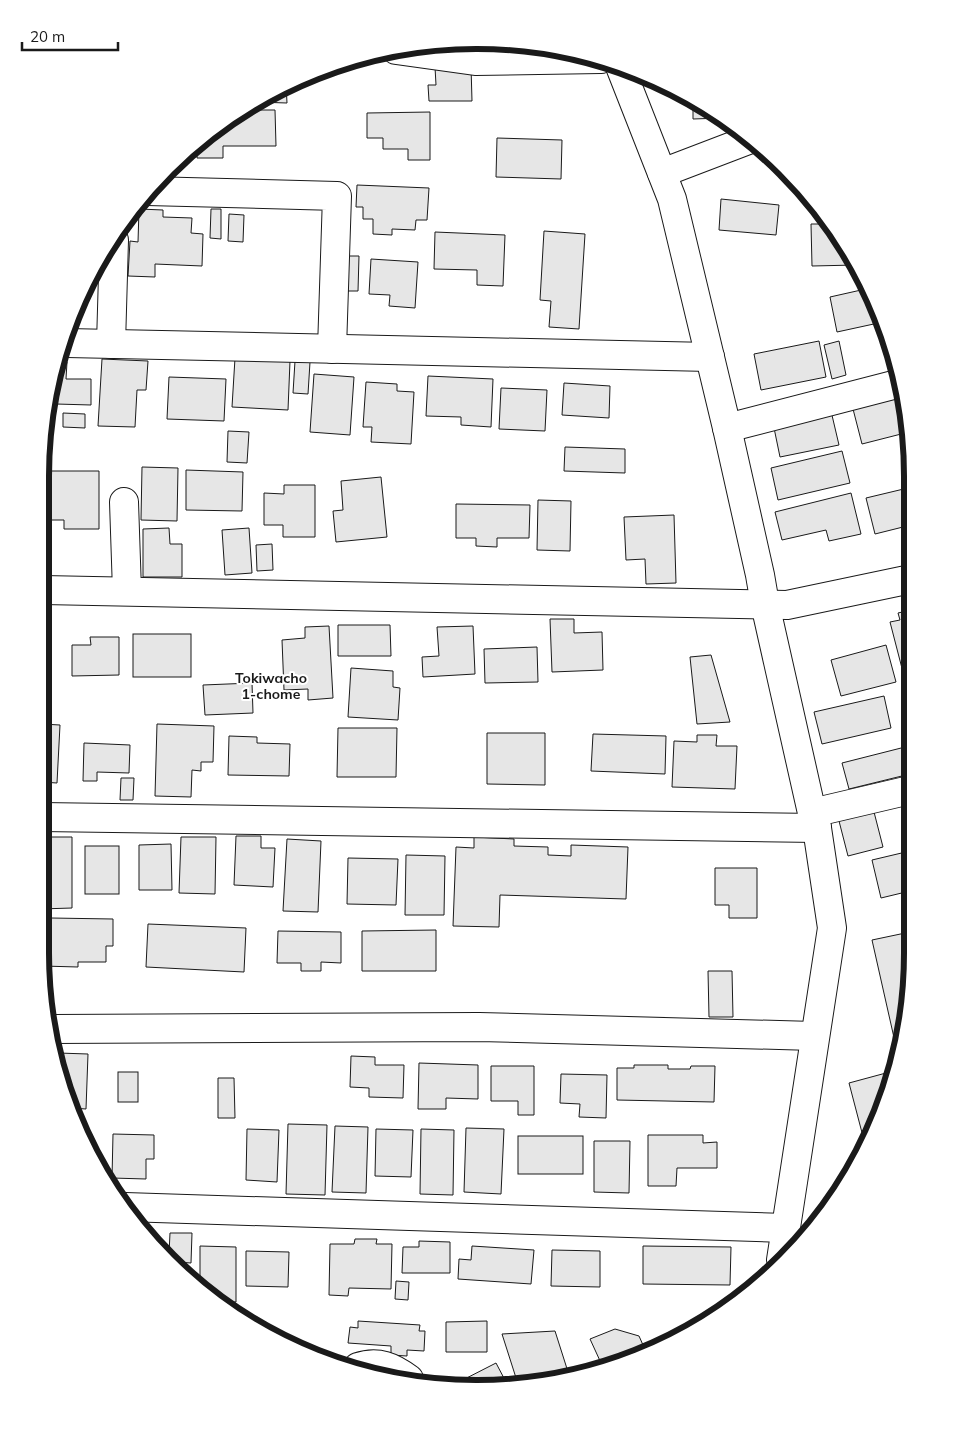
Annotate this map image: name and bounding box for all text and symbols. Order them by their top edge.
scale bar [22,20,119,52]
text: 20 m [30,27,65,46]
district label: Tokiwacho 1-chome [235,669,307,703]

